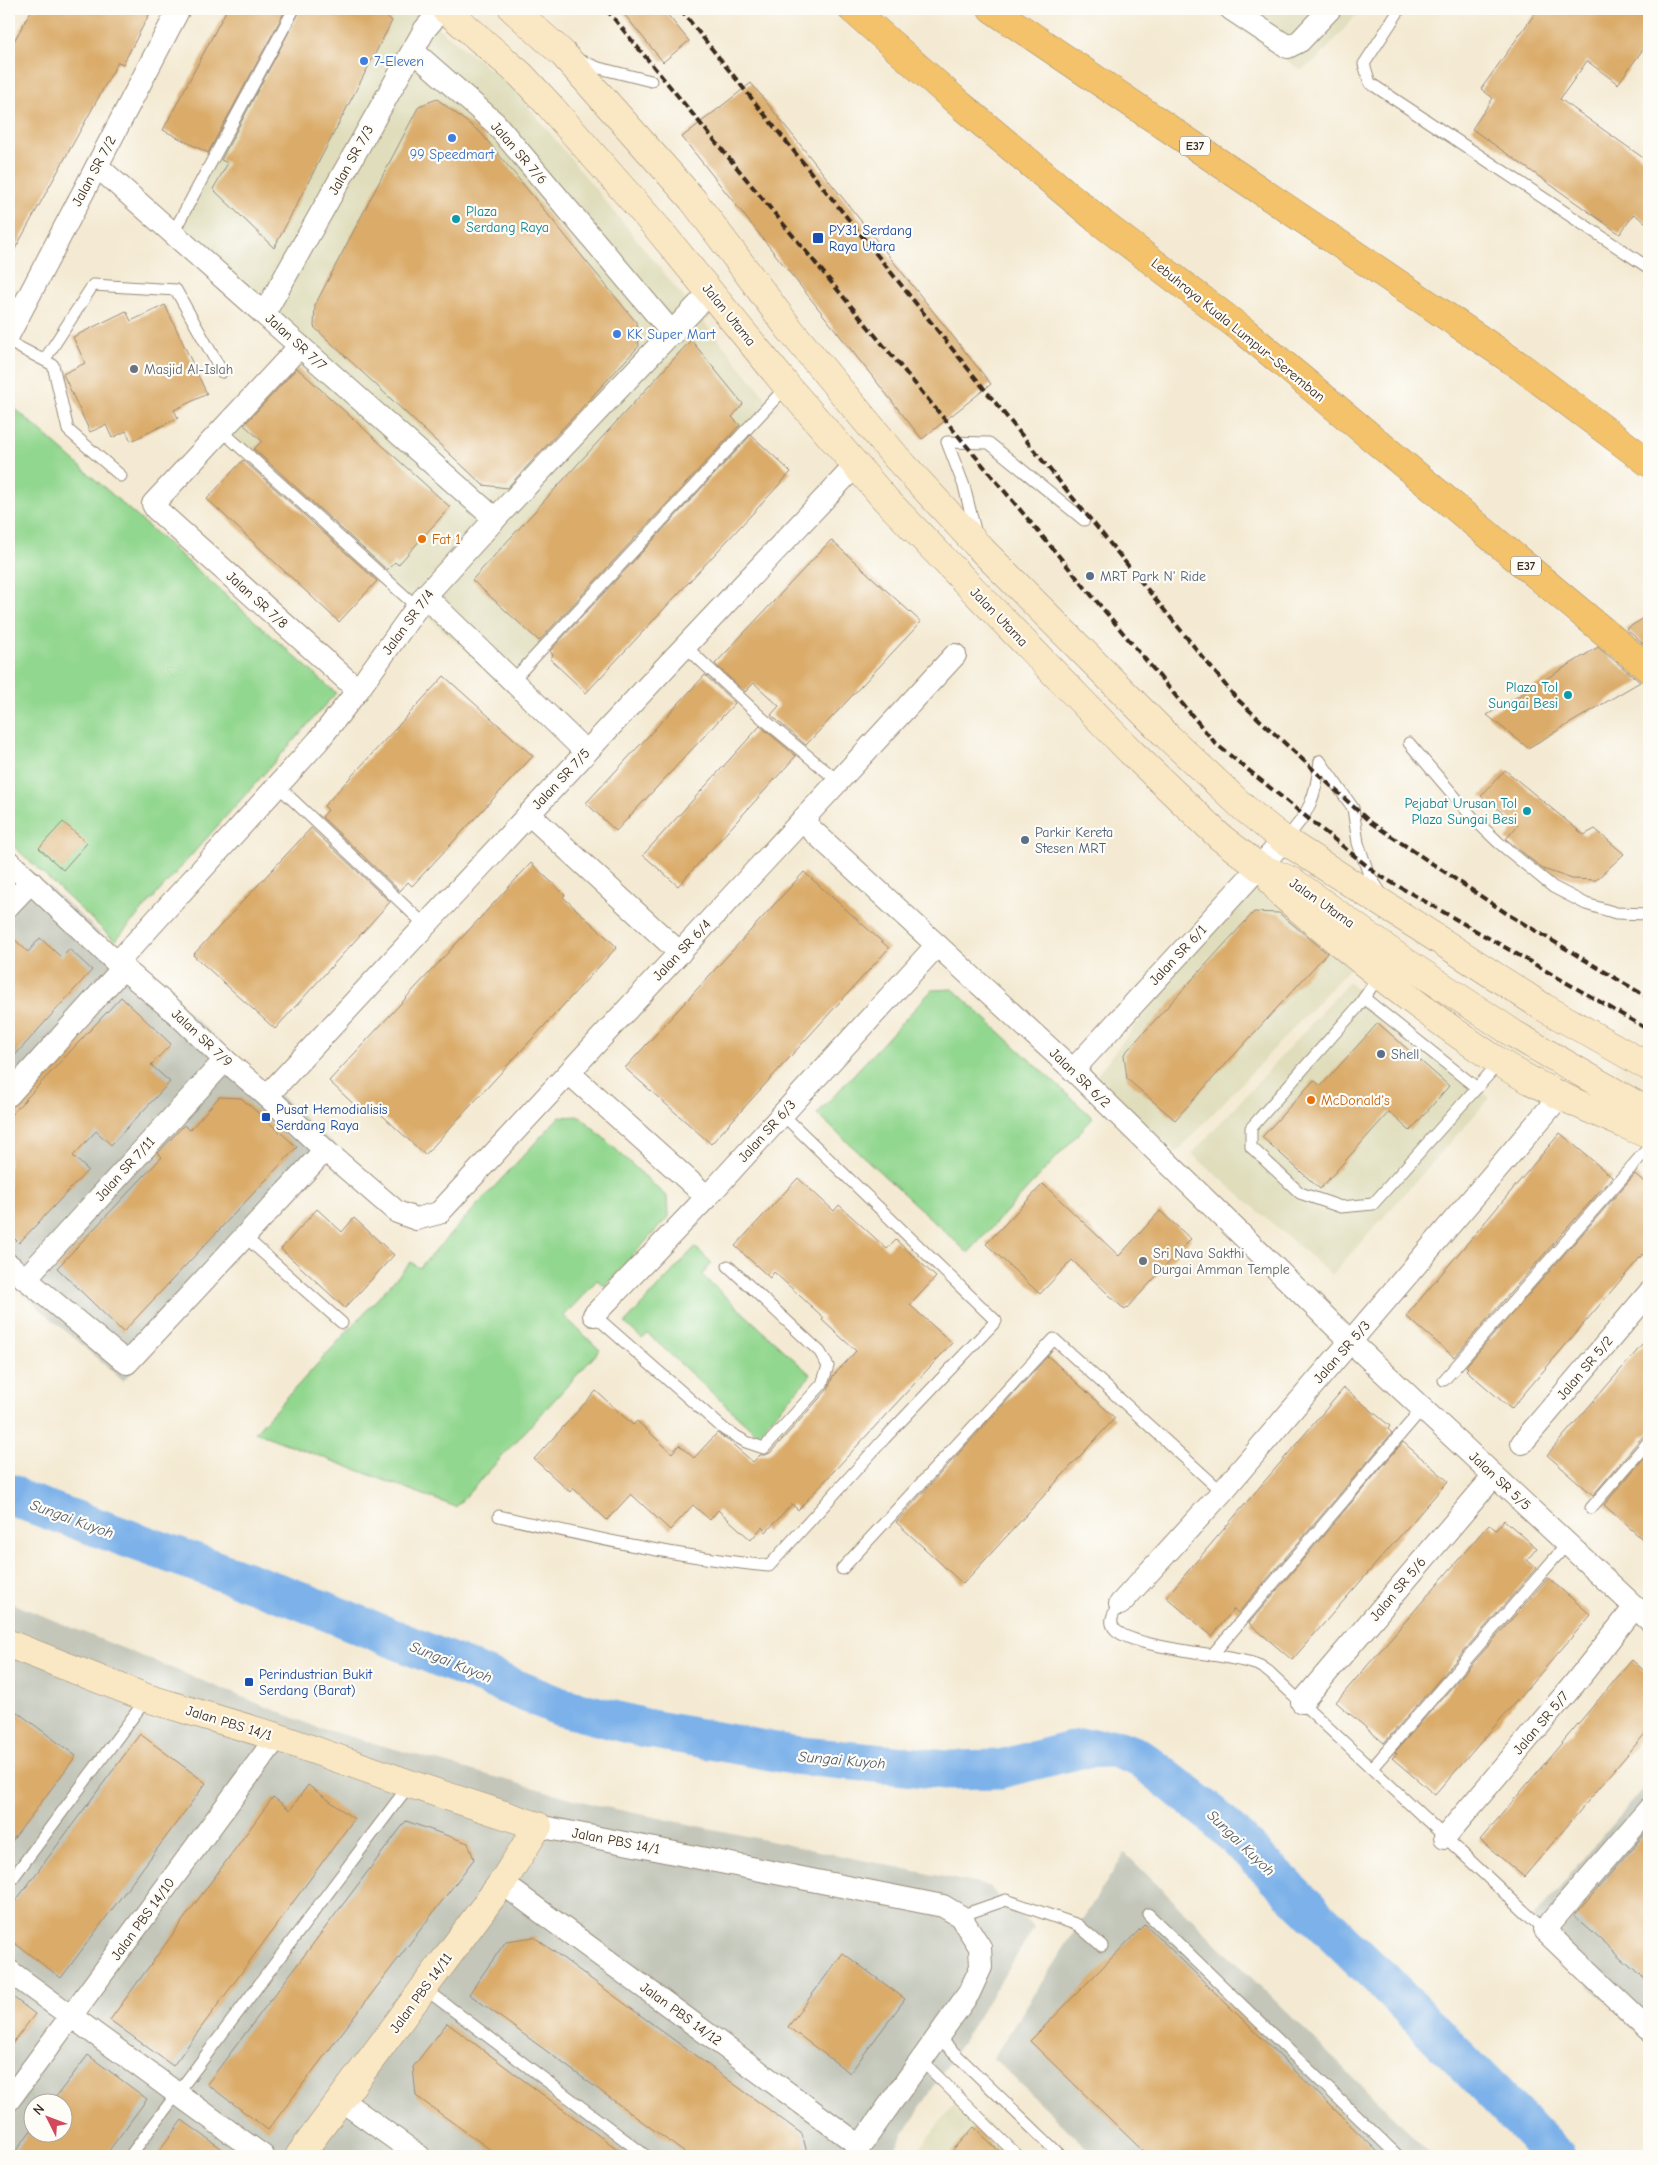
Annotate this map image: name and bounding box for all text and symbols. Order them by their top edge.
place label: 7-Eleven [374,53,424,70]
marker: 7-Eleven [358,55,370,67]
street label: Jalan SR 7/6 [487,118,551,188]
street label: Jalan SR 7/3 [325,122,377,198]
marker: 99 Speedmart [446,132,458,144]
street label: Jalan SR 7/2 [68,133,120,209]
road number: E37 [1180,136,1210,156]
place label: 99 Speedmart [410,146,495,163]
place label: Plaza Serdang Raya [466,203,549,236]
marker: Plaza Serdang Raya [450,213,462,225]
place label: PY31 Serdang Raya Utara [829,222,912,255]
marker: PY31 Serdang Raya Utara [811,231,825,245]
street label: Lebuhraya Kuala Lumpur–Seremban [1148,255,1328,405]
street label: Jalan Utama [699,280,759,350]
street label: Jalan SR 7/7 [262,310,330,374]
place label: KK Super Mart [627,326,716,343]
marker: KK Super Mart [611,328,623,340]
place label: Masjid Al-Islah [144,361,233,378]
marker: Masjid Al-Islah [128,363,140,375]
place label: Fat 1 [432,531,461,548]
marker: Fat 1 [416,533,428,545]
road number: E37 [1511,556,1541,576]
street label: Jalan SR 7/8 [223,568,291,632]
place label: MRT Park N' Ride [1100,568,1206,585]
marker: MRT Park N' Ride [1084,570,1096,582]
street label: Jalan Utama [967,584,1031,650]
street label: Jalan SR 7/4 [379,586,438,658]
place label: Plaza Tol Sungai Besi [1488,679,1558,712]
marker: Plaza Tol Sungai Besi [1562,689,1574,701]
street label: Jalan SR 7/5 [528,745,594,813]
place label: Pejabat Urusan Tol Plaza Sungai Besi [1405,795,1517,828]
marker: Pejabat Urusan Tol Plaza Sungai Besi [1521,805,1533,817]
place label: Parkir Kereta Stesen MRT [1035,824,1113,857]
marker: Parkir Kereta Stesen MRT [1019,834,1031,846]
street label: Jalan Utama [1286,874,1358,932]
street label: Jalan SR 6/4 [649,916,715,984]
street label: Jalan SR 6/1 [1146,921,1210,989]
street label: Jalan SR 7/9 [168,1005,236,1071]
street label: Jalan SR 6/2 [1046,1045,1114,1111]
place label: Shell [1391,1046,1419,1063]
marker: Shell [1375,1048,1387,1060]
place label: McDonald's [1321,1092,1390,1109]
marker: McDonald's [1305,1094,1317,1106]
street label: Jalan SR 6/3 [735,1096,799,1166]
place label: Pusat Hemodialisis Serdang Raya [276,1101,388,1134]
marker: Pusat Hemodialisis Serdang Raya [260,1111,272,1123]
street label: Jalan SR 7/11 [92,1133,158,1205]
place label: Sri Nava Sakthi Durgai Amman Temple [1153,1245,1290,1278]
marker: Sri Nava Sakthi Durgai Amman Temple [1137,1255,1149,1267]
street label: Jalan SR 5/3 [1310,1317,1374,1387]
street label: Jalan SR 5/2 [1553,1333,1617,1403]
street label: Jalan SR 5/5 [1466,1448,1534,1514]
water label: Sungai Kuyoh [28,1496,116,1542]
street label: Jalan SR 5/6 [1366,1554,1430,1624]
water label: Sungai Kuyoh [407,1637,495,1687]
place label: Perindustrian Bukit Serdang (Barat) [259,1666,373,1699]
marker: Perindustrian Bukit Serdang (Barat) [243,1676,255,1688]
street label: Jalan SR 5/7 [1510,1688,1573,1758]
street label: Jalan PBS 14/1 [184,1702,274,1744]
water label: Sungai Kuyoh [798,1747,886,1773]
water label: Sungai Kuyoh [1203,1806,1279,1880]
street label: Jalan PBS 14/1 [571,1824,661,1858]
street label: Jalan PBS 14/10 [107,1874,179,1964]
street label: Jalan PBS 14/11 [386,1950,456,2036]
street label: Jalan PBS 14/12 [637,1979,725,2049]
north arrow [22,2092,72,2142]
text: N [29,2101,48,2119]

